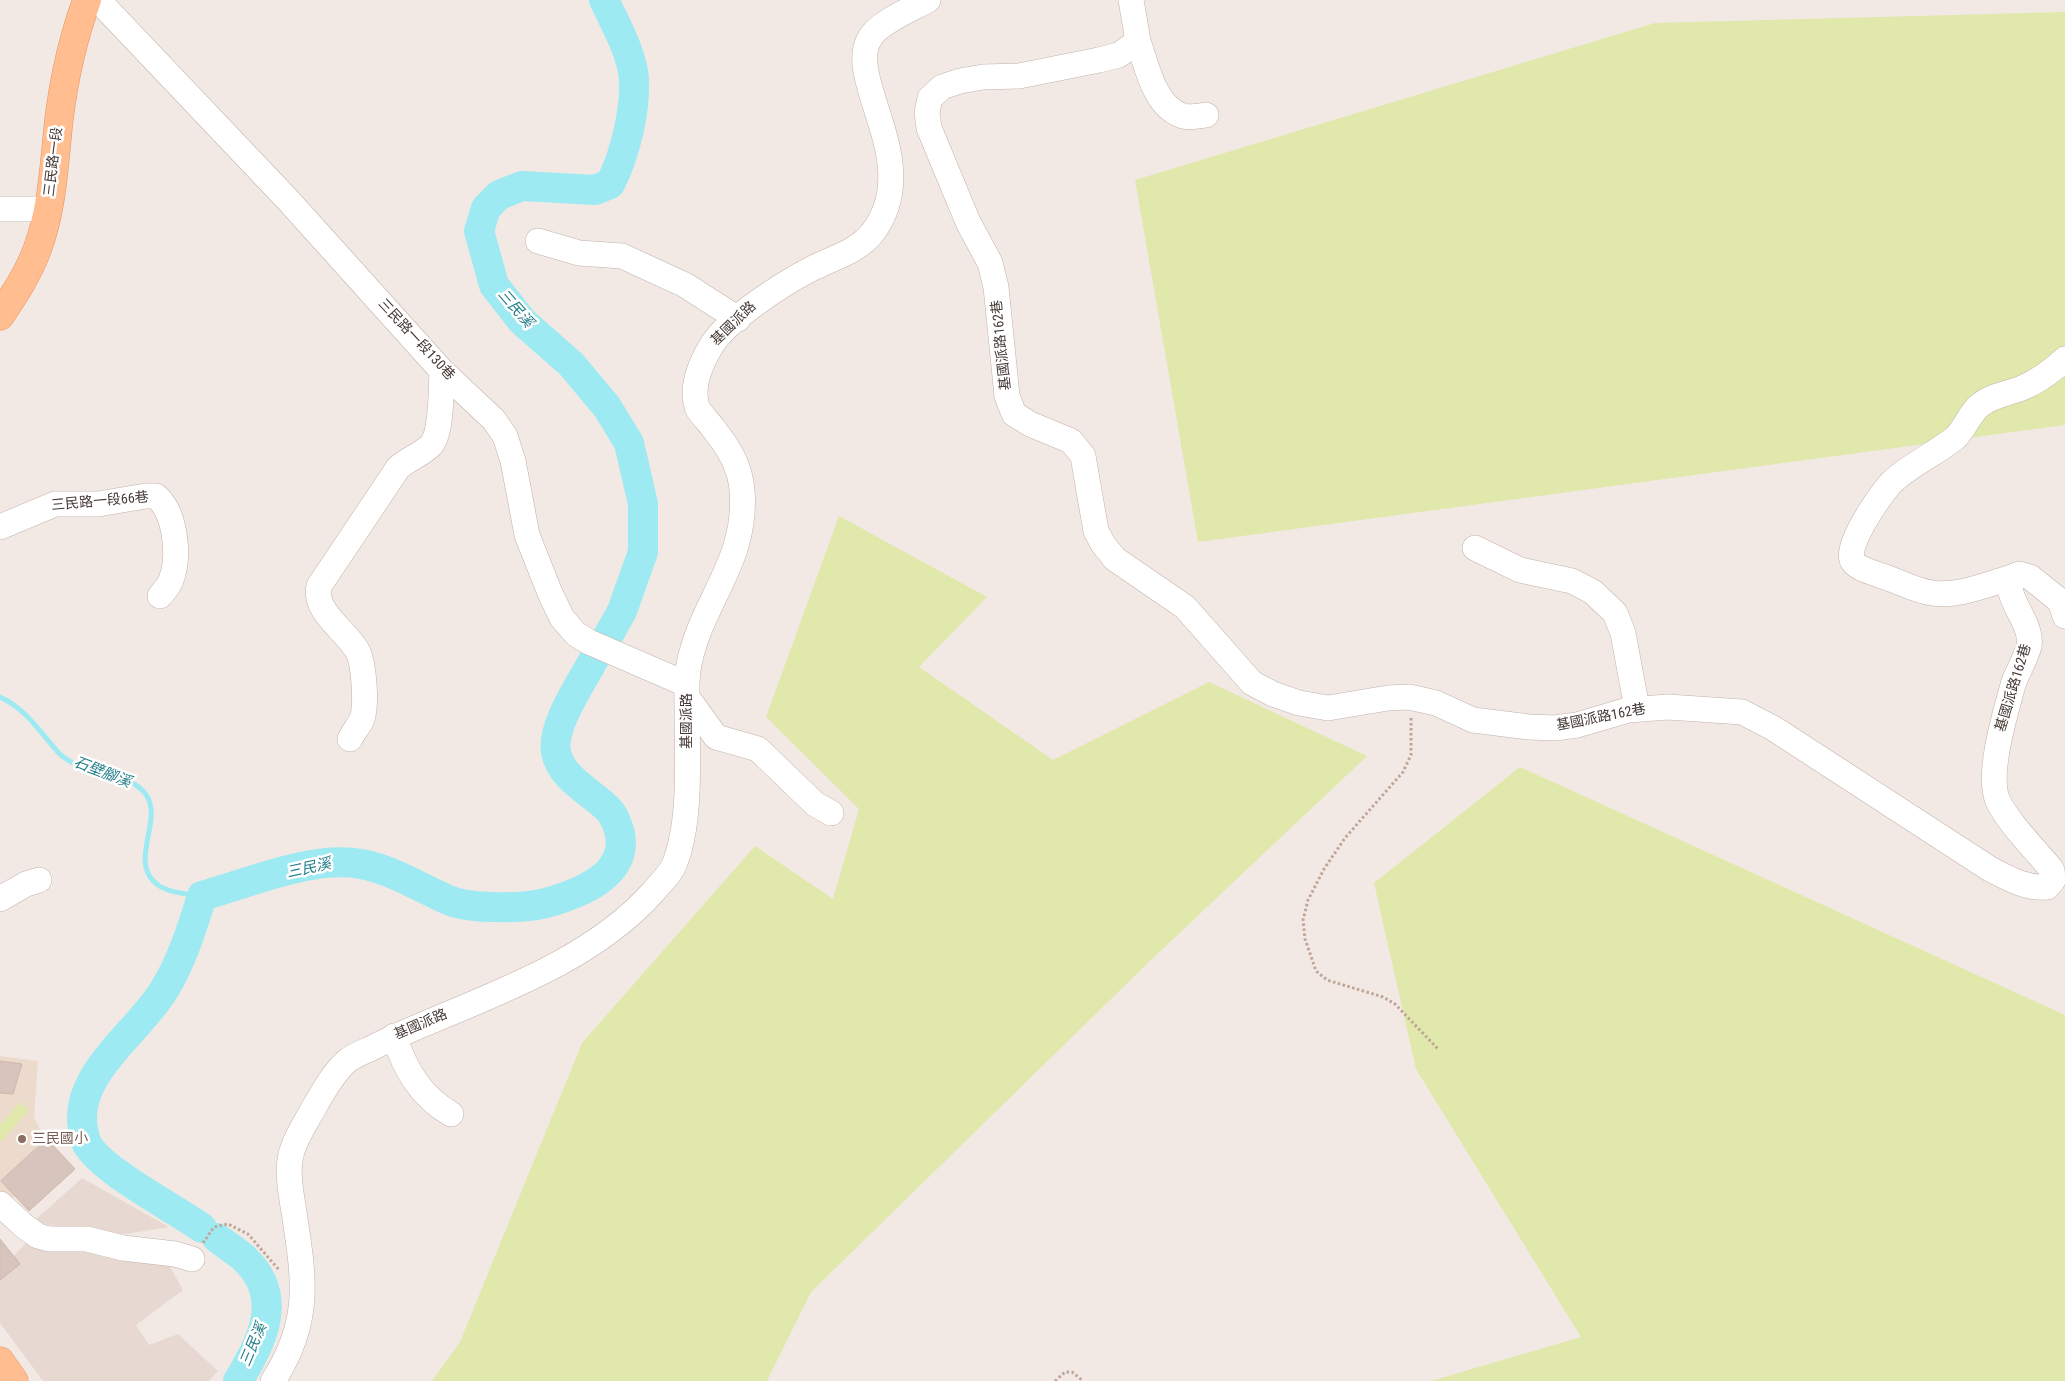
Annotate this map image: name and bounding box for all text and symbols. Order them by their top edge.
street label: 三民路一段 [41,126,67,198]
water label: 三民溪 [493,286,537,332]
street label: 三民路一段130巷 [374,296,458,384]
street label: 基國派路 [708,299,760,349]
street label: 基國派路162巷 [989,299,1015,391]
street label: 三民路一段66巷 [51,489,149,515]
street label: 基國派路162巷 [1993,642,2035,734]
street label: 基國派路 [679,693,695,749]
street label: 基國派路162巷 [1555,701,1647,735]
water label: 石壁腳溪 [71,754,133,792]
water label: 三民溪 [285,856,333,882]
street label: 基國派路 [392,1006,450,1044]
place label: 三民國小 [32,1131,88,1147]
marker: 三民國小 [16,1133,28,1145]
water label: 三民溪 [237,1321,271,1369]

